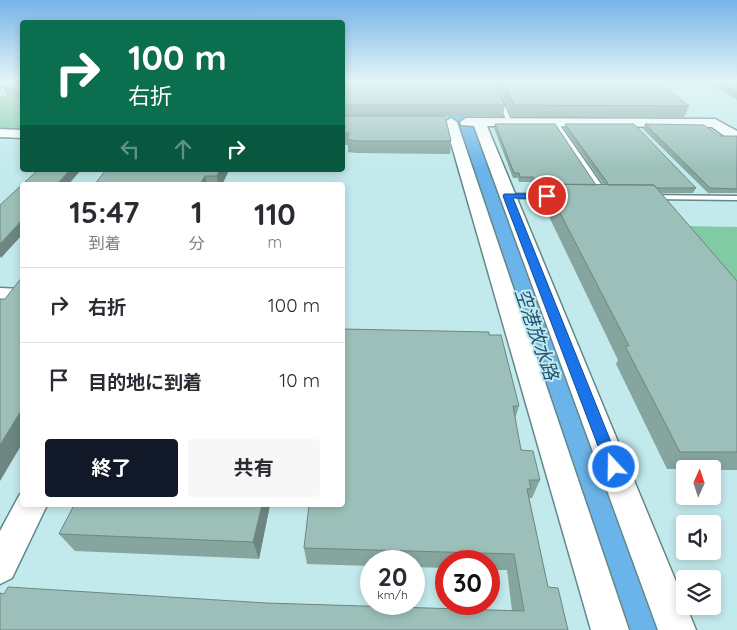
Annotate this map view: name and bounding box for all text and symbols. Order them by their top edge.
text: 100 m [128,35,227,79]
icon: right [45,40,110,105]
text: 右折 [128,82,172,110]
icon: left [116,135,144,163]
icon: ahead [169,135,197,163]
icon: right [222,135,250,163]
pin [526,175,568,217]
icon: arrive [533,182,561,210]
text: 15:47 [69,193,140,231]
text: 1 [191,193,203,231]
text: 110 [254,195,296,233]
text: m [268,232,282,252]
text: 到着 [88,233,120,253]
text: 分 [189,233,205,253]
water label: 空港放水路 [510,285,564,385]
icon: right [45,291,73,319]
text: 100 m [268,293,320,317]
text: 右折 [88,295,126,319]
icon: arrive [45,366,73,394]
text: 10 m [279,368,320,392]
text: 目的地に到着 [88,370,202,394]
button: 終了 [45,439,178,497]
button: 共有 [188,439,320,497]
position arrow [587,440,639,492]
north arrow [676,460,721,505]
map controls [676,460,721,615]
button: sound [676,515,721,560]
speed limit sign: 30 [435,550,500,615]
text: 20 [378,561,407,592]
button: layers [676,570,721,615]
text: km/h [377,587,408,602]

